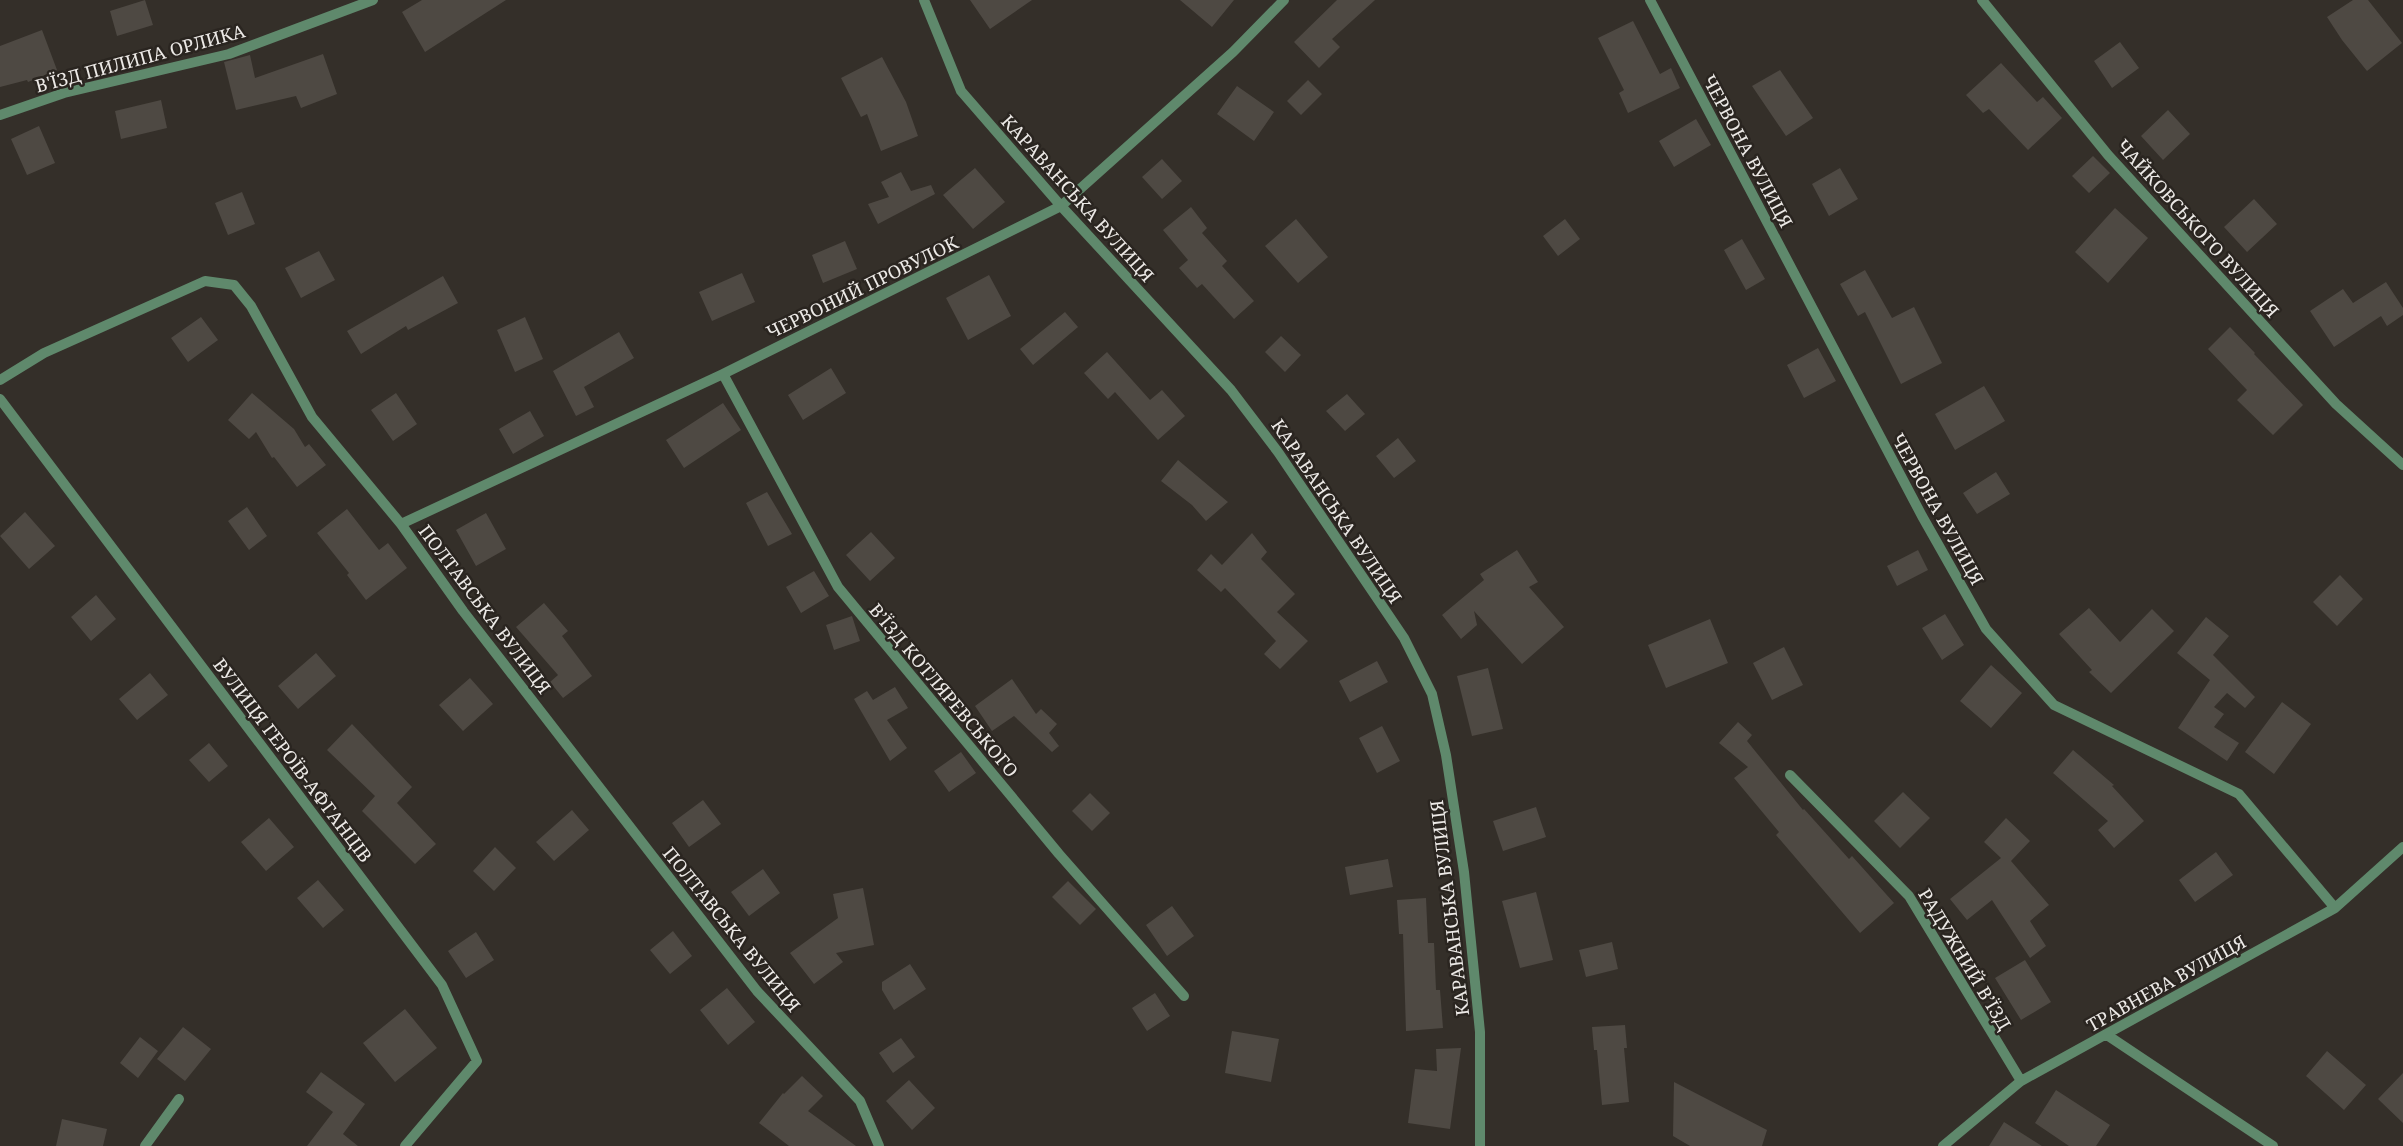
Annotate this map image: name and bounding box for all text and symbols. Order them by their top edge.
street label: В'ЇЗД ПИЛИПА ОРЛИКА [32,18,248,98]
street label: ЧЕРВОНА ВУЛИЦЯ [1698,70,1799,232]
street label: КАРАВАНСЬКА ВУЛИЦЯ [996,109,1160,287]
street label: ЧАЙКОВСЬКОГО ВУЛИЦЯ [2111,134,2285,322]
street label: ЧЕРВОНИЙ ПРОВУЛОК [762,230,962,344]
street label: КАРАВАНСЬКА ВУЛИЦЯ [1266,414,1408,608]
street label: ЧЕРВОНА ВУЛИЦЯ [1886,429,1990,589]
street label: ПОЛТАВСЬКА ВУЛИЦЯ [413,520,557,699]
street label: В’ЇЗД КОТЛЯРЕВСЬКОГО [864,598,1024,782]
street label: ВУЛИЦЯ ГЕРОЇВ-АФГАНЦІВ [208,653,378,867]
street label: КАРАВАНСЬКА ВУЛИЦЯ [1424,799,1474,1017]
street label: ПОЛТАВСЬКА ВУЛИЦЯ [658,841,806,1017]
street label: РАДУЖНИЙ В’ЇЗД [1913,884,2017,1034]
street label: ТРАВНЕВА ВУЛИЦЯ [2082,929,2250,1037]

